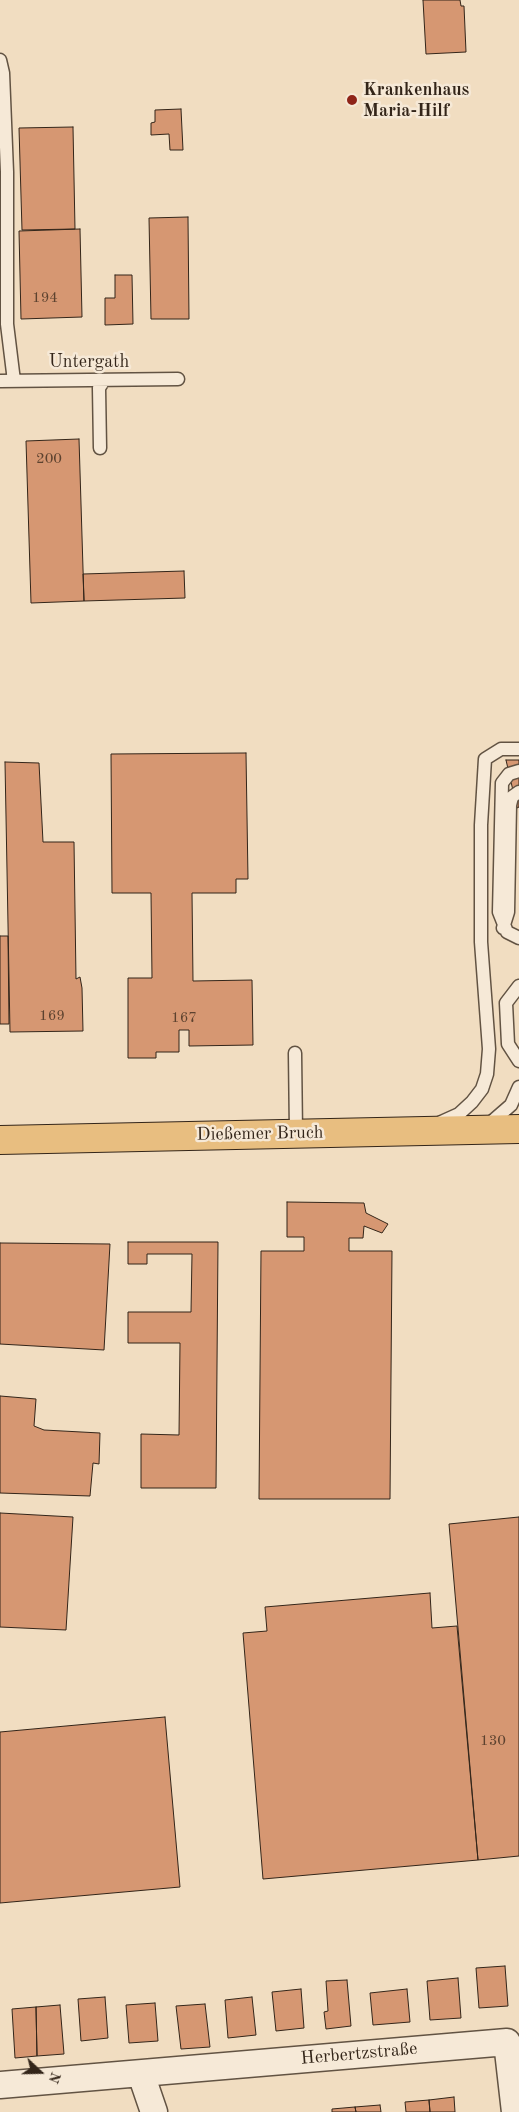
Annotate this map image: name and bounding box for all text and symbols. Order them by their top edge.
place label: Krankenhaus Maria-Hilf [363,79,469,122]
marker: Krankenhaus Maria-Hilf [345,93,359,107]
house number: 194 [32,289,58,307]
street label: Untergath [49,351,129,373]
house number: 200 [36,450,62,468]
house number: 169 [39,1007,65,1025]
house number: 167 [171,1009,197,1027]
street label: Dießemer Bruch [196,1122,324,1146]
house number: 130 [480,1732,506,1750]
street label: Herbertzstraße [300,2038,418,2070]
north arrow [15,2047,65,2097]
text: N [46,2070,62,2085]

